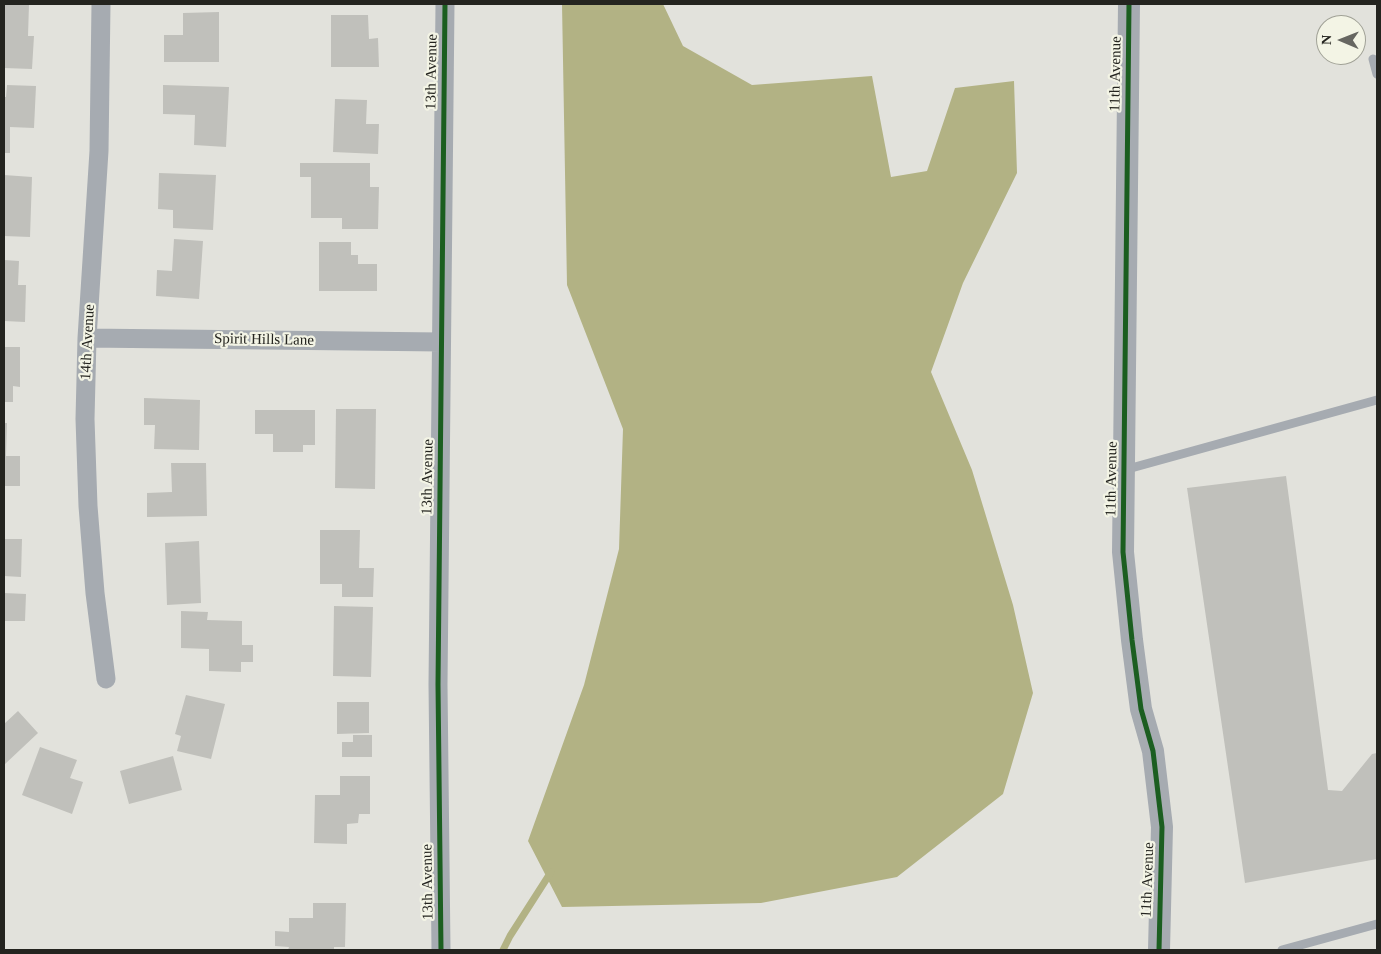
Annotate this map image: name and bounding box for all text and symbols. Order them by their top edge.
north arrow [1316,15,1366,65]
street label: 13th Avenue [422,34,442,110]
text: N [1319,35,1334,45]
street label: 11th Avenue [1106,36,1126,112]
street label: 14th Avenue [77,304,99,380]
street label: Spirit Hills Lane [214,330,314,350]
street label: 13th Avenue [418,439,438,515]
street label: 11th Avenue [1102,441,1122,517]
street label: 11th Avenue [1138,842,1158,918]
street label: 13th Avenue [418,844,438,920]

